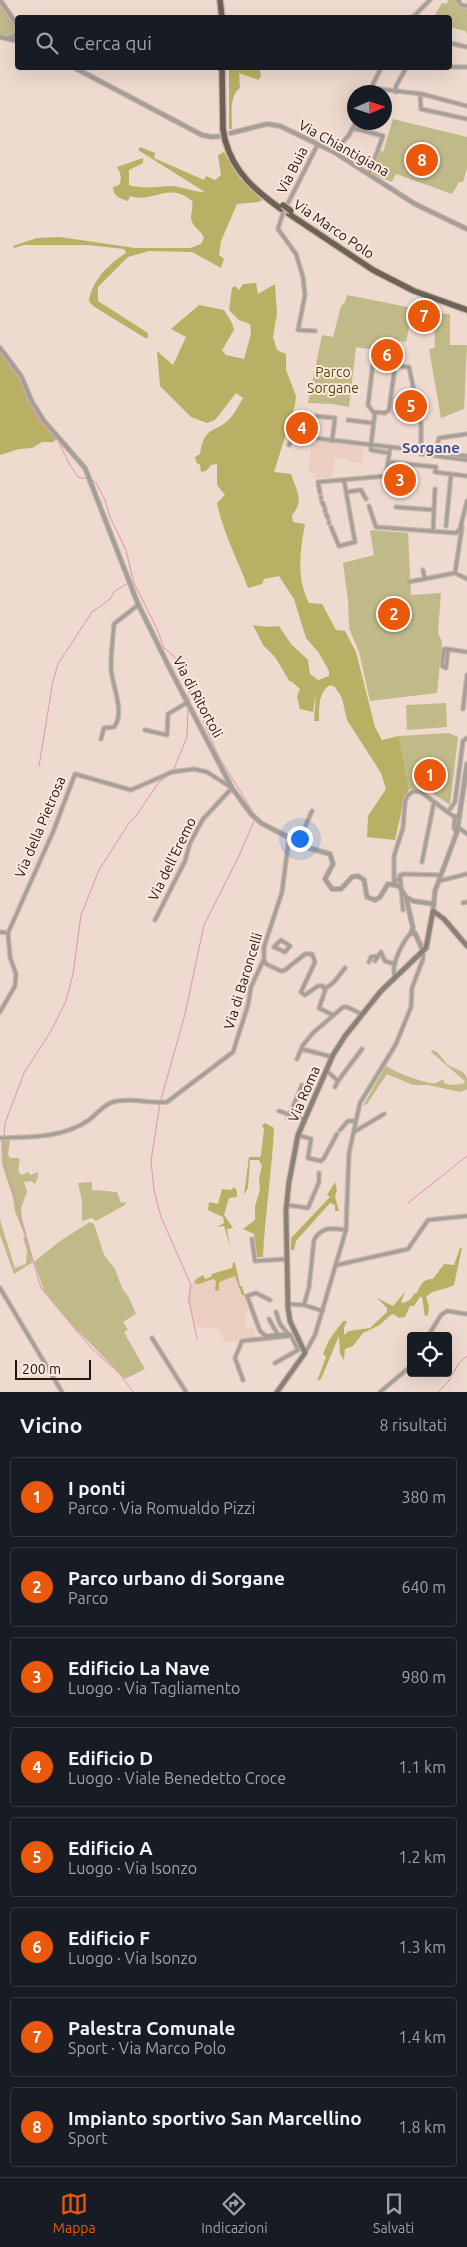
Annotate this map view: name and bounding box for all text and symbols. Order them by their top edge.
search box [15,15,452,70]
icon: search [33,29,61,57]
text: Cerca qui [73,32,152,54]
north arrow [347,85,392,130]
street label: Via Chiantigiana [296,117,392,179]
pin: 8 [406,141,438,179]
street label: Via Buia [273,144,311,196]
street label: Via Marco Polo [291,196,377,262]
pin: 7 [408,297,440,335]
pin: 6 [371,336,403,374]
park label: Parco Sorgane [307,364,359,396]
pin: 5 [395,387,427,425]
pin: 4 [286,409,318,447]
district label: Sorgane [402,439,460,456]
pin: 3 [384,461,416,499]
pin: 2 [378,595,410,633]
street label: Via di Ritortoli [170,654,226,740]
pin: 1 [414,756,446,794]
street label: Via della Pietrosa [11,774,69,880]
street label: Via dell'Eremo [145,815,199,903]
your location [287,826,313,852]
street label: Via di Baroncelli [221,931,265,1031]
street label: Via Roma [285,1064,323,1124]
map controls [407,1332,452,1377]
button: locate [407,1332,452,1377]
scale bar [15,1357,91,1380]
text: 200 m [22,1361,61,1377]
text: Vicino [20,1413,82,1437]
text: 8 risultati [379,1416,447,1434]
text: I ponti [68,1477,126,1499]
text: 1 [32,1488,42,1506]
text: 380 m [401,1488,446,1506]
text: Parco · Via Romualdo Pizzi [68,1499,255,1517]
text: Parco urbano di Sorgane [68,1567,285,1589]
text: 2 [32,1578,42,1596]
text: 640 m [401,1578,446,1596]
text: Parco [68,1589,108,1607]
text: Edificio La Nave [68,1657,210,1679]
text: 3 [32,1668,42,1686]
text: 980 m [401,1668,446,1686]
text: Luogo · Via Tagliamento [68,1679,240,1697]
text: Edificio D [68,1747,153,1769]
text: 4 [32,1758,42,1776]
text: 1.1 km [398,1758,446,1776]
text: Luogo · Viale Benedetto Croce [68,1769,286,1787]
text: Edificio A [68,1837,153,1859]
text: 5 [32,1848,42,1866]
text: 1.2 km [398,1848,446,1866]
text: Luogo · Via Isonzo [68,1859,197,1877]
text: Edificio F [68,1927,150,1949]
text: 6 [32,1938,42,1956]
text: 1.3 km [398,1938,446,1956]
text: Luogo · Via Isonzo [68,1949,197,1967]
text: Palestra Comunale [68,2017,235,2039]
text: 7 [32,2028,42,2046]
text: 1.4 km [398,2028,446,2046]
text: Sport · Via Marco Polo [68,2039,226,2057]
text: Impianto sportivo San Marcellino [68,2107,362,2129]
text: 8 [32,2118,42,2136]
text: 1.8 km [398,2118,446,2136]
text: Sport [68,2129,107,2147]
tab: Mappa [53,2190,96,2236]
tab: Indicazioni [201,2190,268,2236]
tab: Salvati [373,2190,414,2236]

